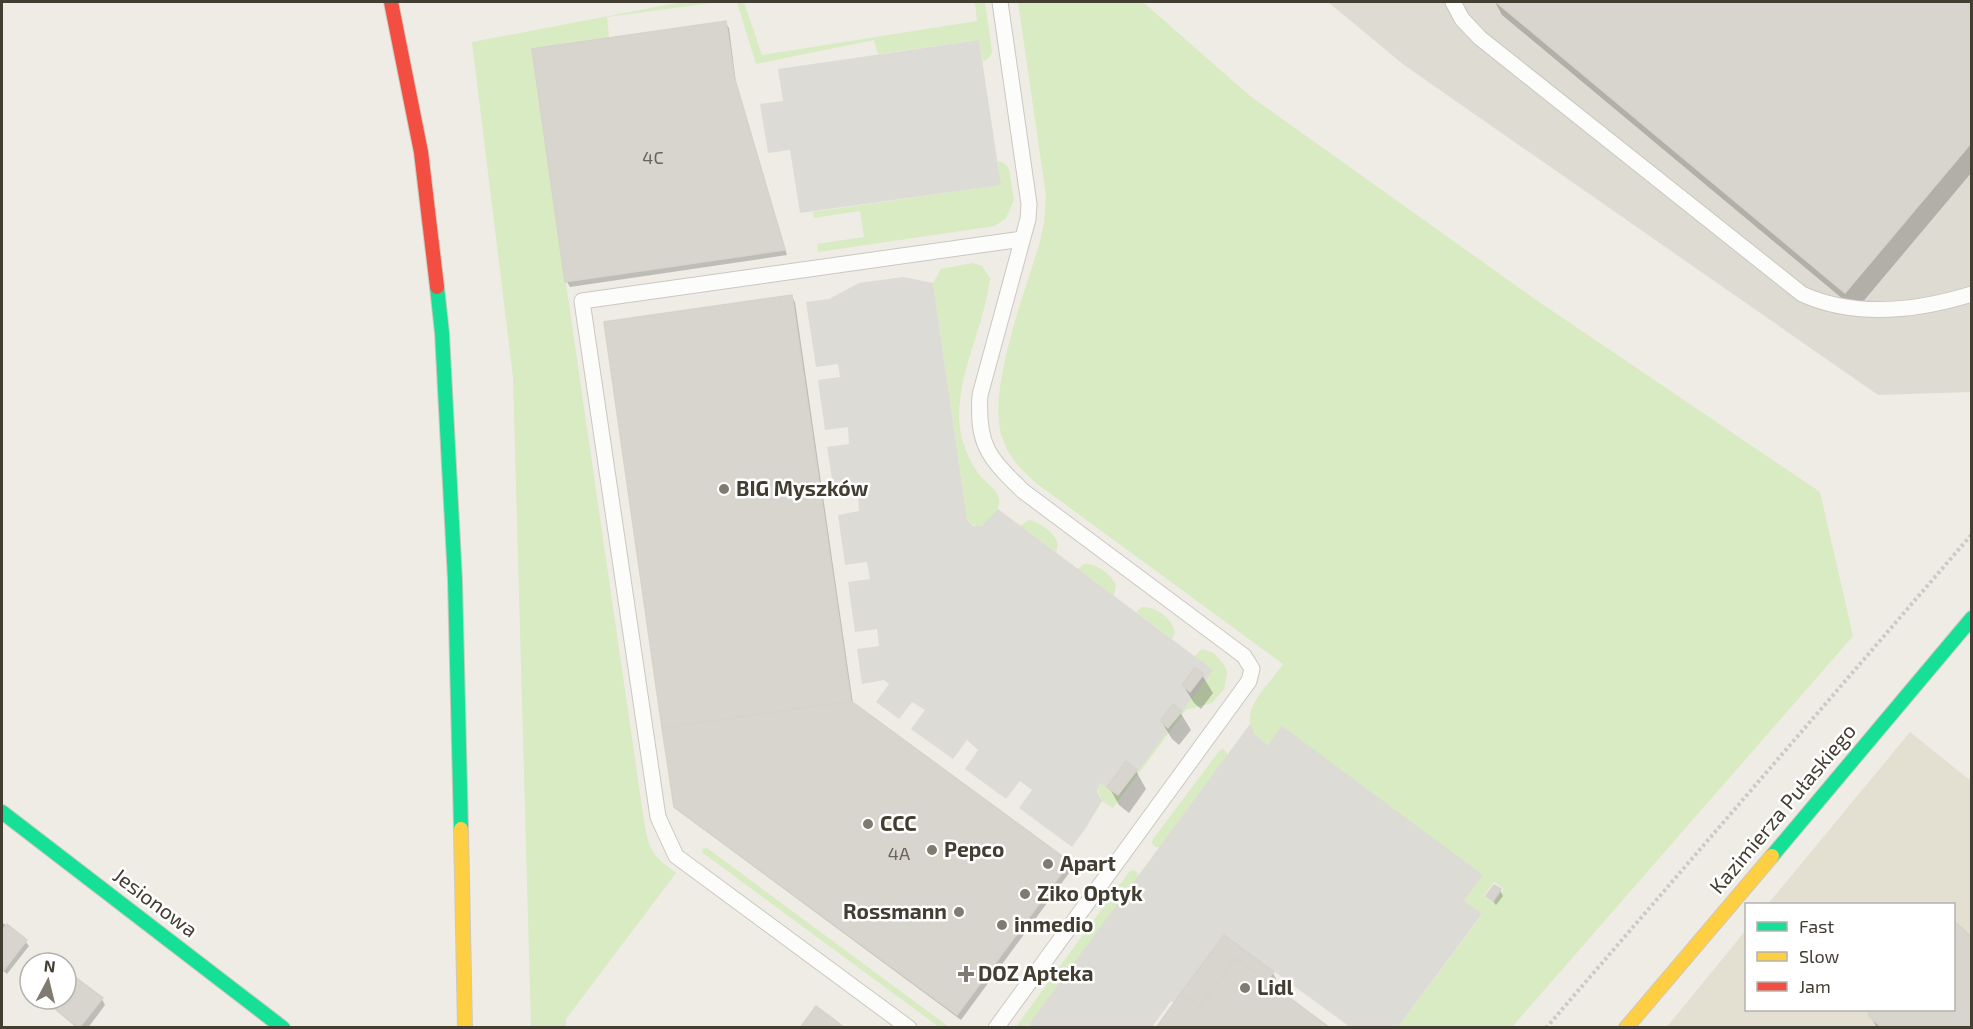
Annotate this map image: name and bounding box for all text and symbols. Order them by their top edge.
house number: 4C [642,146,664,168]
place label: BIG Myszków [736,475,869,501]
marker: BIG Myszków [717,482,731,496]
street label: Kazimierza Pułaskiego [1703,718,1860,898]
place label: CCC [880,810,917,835]
marker: CCC [861,817,875,831]
place label: Pepco [944,836,1004,861]
house number: 4A [888,842,911,864]
marker: Pepco [925,843,939,857]
place label: Apart [1060,850,1116,875]
marker: Apart [1041,857,1055,871]
street label: Jesionowa [109,862,203,942]
place label: Ziko Optyk [1037,880,1143,906]
marker: Ziko Optyk [1018,887,1032,901]
place label: Rossmann [843,898,947,923]
legend [1745,903,1955,1011]
marker: Rossmann [952,905,966,919]
place label: inmedio [1014,911,1094,936]
text: Fast [1799,915,1834,937]
marker: inmedio [995,918,1009,932]
text: Slow [1799,945,1840,967]
north arrow [18,951,78,1011]
text: N [43,955,57,976]
place label: DOZ Apteka [978,960,1093,985]
marker: DOZ Apteka [959,967,973,981]
place label: Lidl [1257,974,1294,999]
text: Jam [1799,975,1831,997]
marker: Lidl [1238,981,1252,995]

